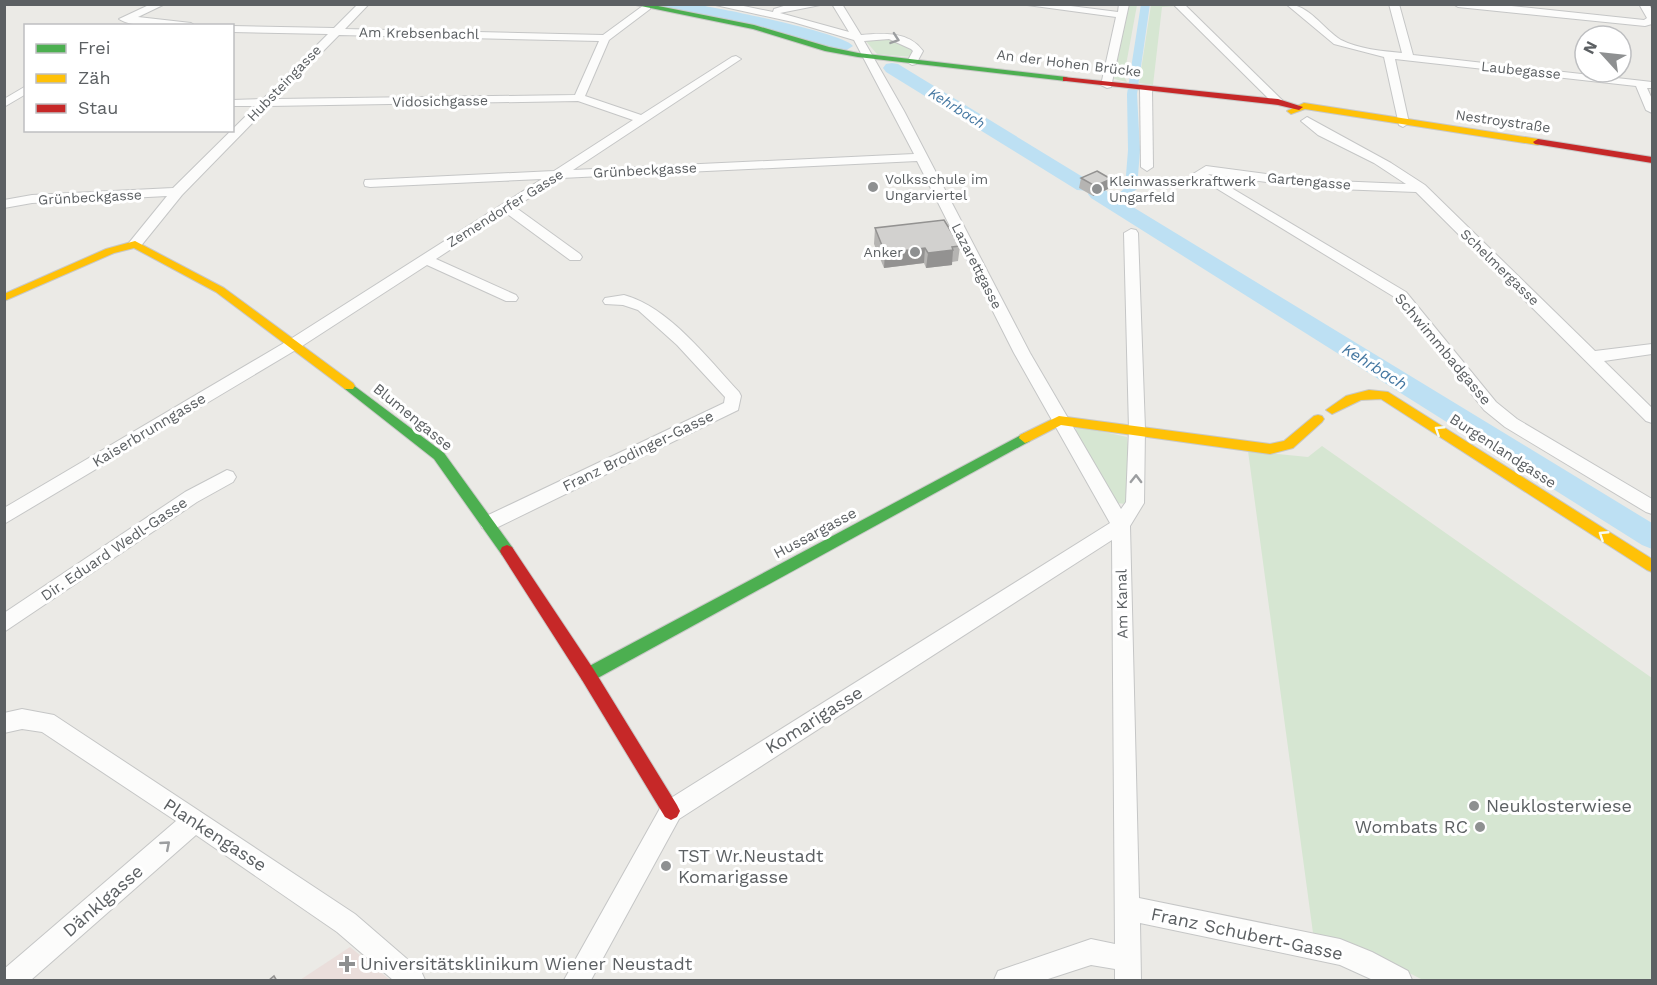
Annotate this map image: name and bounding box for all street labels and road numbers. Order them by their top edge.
street label: Am Krebsenbachl [359,24,480,42]
street label: Hubsteingasse [244,42,324,124]
street label: An der Hohen Brücke [996,46,1142,80]
street label: Laubegasse [1480,58,1562,82]
street label: Vidosichgasse [392,92,488,110]
street label: Nestroystraße [1455,106,1551,136]
street label: Grünbeckgasse [593,159,697,181]
street label: Zemendorfer Gasse [444,166,566,250]
street label: Gartengasse [1266,169,1352,193]
street label: Grünbeckgasse [38,186,142,208]
street label: Lazarettgasse [949,220,1005,312]
street label: Schelmergasse [1457,226,1543,308]
street label: Schwimmbadgasse [1391,289,1495,409]
street label: Blumengasse [370,380,456,454]
street label: Kaiserbrunngasse [89,389,209,471]
street label: Franz Brodinger-Gasse [560,407,716,495]
street label: Burgenlandgasse [1446,410,1560,492]
street label: Dir. Eduard Wedl-Gasse [37,493,191,605]
street label: Hussargasse [771,504,859,562]
street label: Am Kanal [1112,569,1132,639]
street label: Komarigasse [761,681,866,758]
street label: Plankengasse [160,794,271,876]
street label: Dänklgasse [58,860,147,941]
street label: Franz Schubert-Gasse [1149,903,1345,964]

